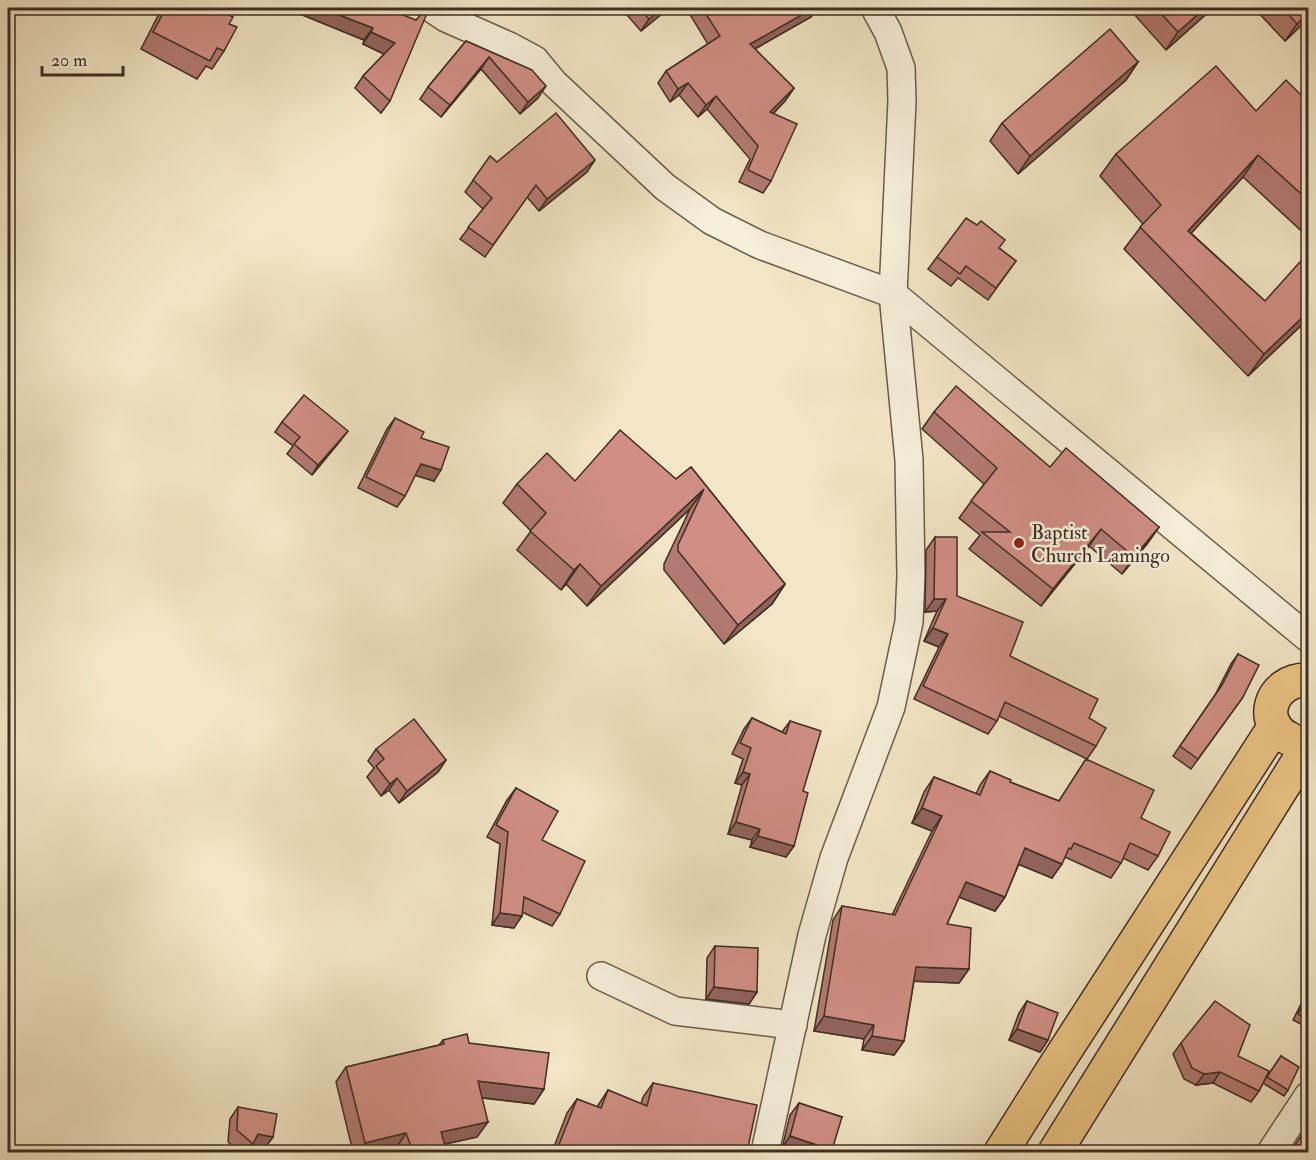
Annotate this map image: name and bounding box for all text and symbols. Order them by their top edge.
scale bar [42,39,123,77]
text: 20 m [51,49,87,72]
place label: Baptist Church Lamingo [1031,520,1170,568]
marker: Baptist Church Lamingo [1012,536,1026,550]

